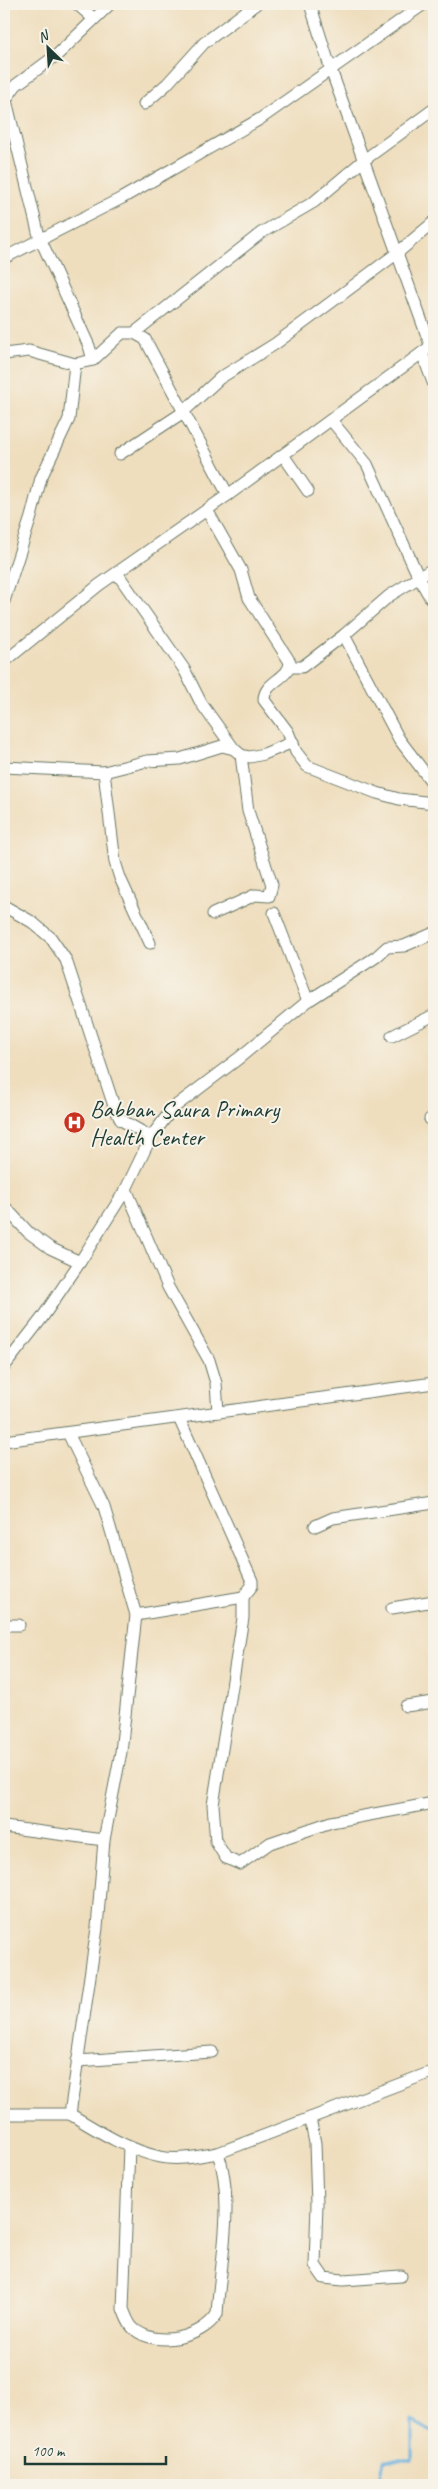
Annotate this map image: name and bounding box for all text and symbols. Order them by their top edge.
north arrow [22,22,72,72]
text: N [35,26,52,46]
place label: Babban Saura Primary Health Center [90,1094,281,1152]
hospital icon: Babban Saura Primary Health Center [62,1111,86,1135]
scale bar [25,2434,166,2466]
text: 100 m [32,2442,66,2461]

